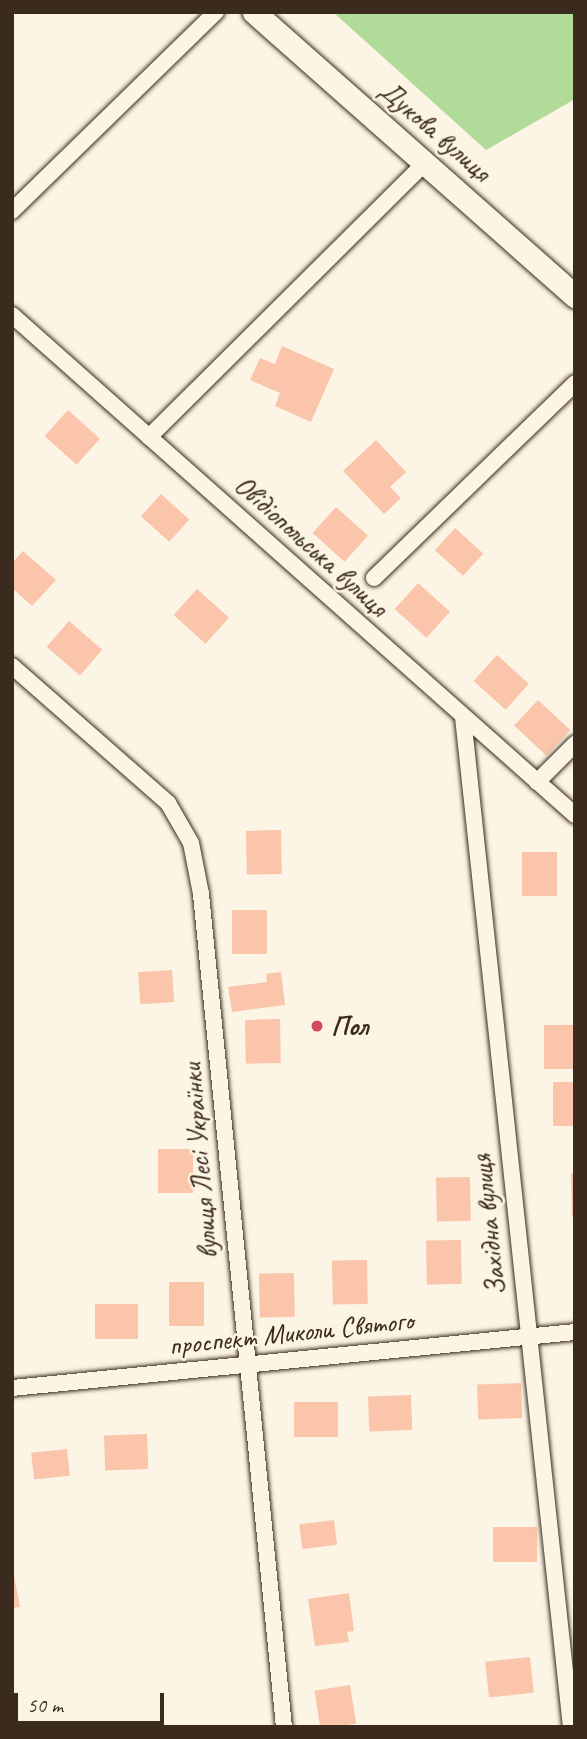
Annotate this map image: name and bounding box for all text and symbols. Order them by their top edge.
street label: Дукова вулиця [373,74,497,188]
street label: Овідіопольська вулиця [227,468,395,624]
place label: Пол [331,1009,368,1043]
marker: Пол [309,1018,325,1034]
street label: вулиця Лесі Українки [175,1062,225,1260]
street label: Західна вулиця [465,1153,513,1297]
street label: проспект Миколи Святого [167,1303,415,1363]
scale bar [18,1680,168,1724]
text: 50 m [27,1692,63,1718]

